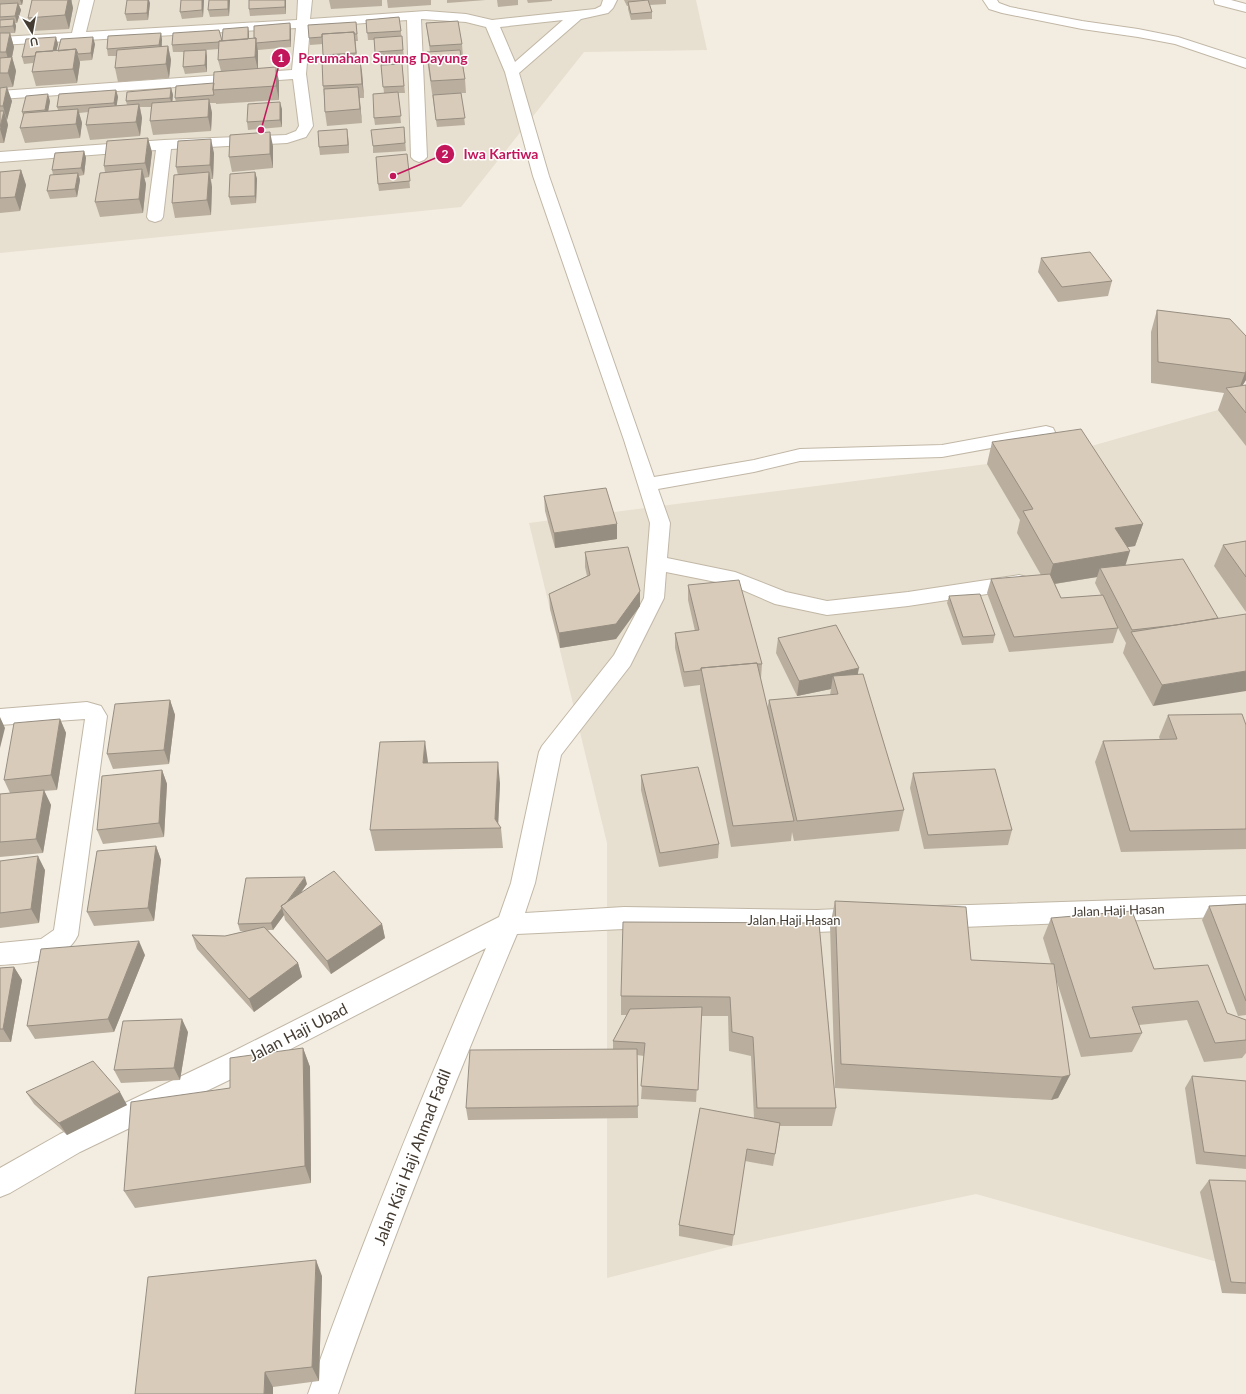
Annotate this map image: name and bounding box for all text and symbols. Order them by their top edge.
north arrow [12,12,52,52]
text: U [29,35,39,49]
callout: Perumahan Surung Dayung [271,45,476,71]
text: Perumahan Surung Dayung [298,49,468,66]
text: 1 [278,50,285,65]
callout: Iwa Kartiwa [435,141,546,167]
text: Iwa Kartiwa [464,145,538,162]
text: 2 [442,146,449,161]
street label: Jalan Haji Hasan [1071,900,1165,920]
street label: Jalan Haji Hasan [747,912,841,928]
street label: Jalan Haji Ubad [245,998,350,1065]
street label: Jalan Kiai Haji Ahmad Fadil [369,1066,454,1248]

